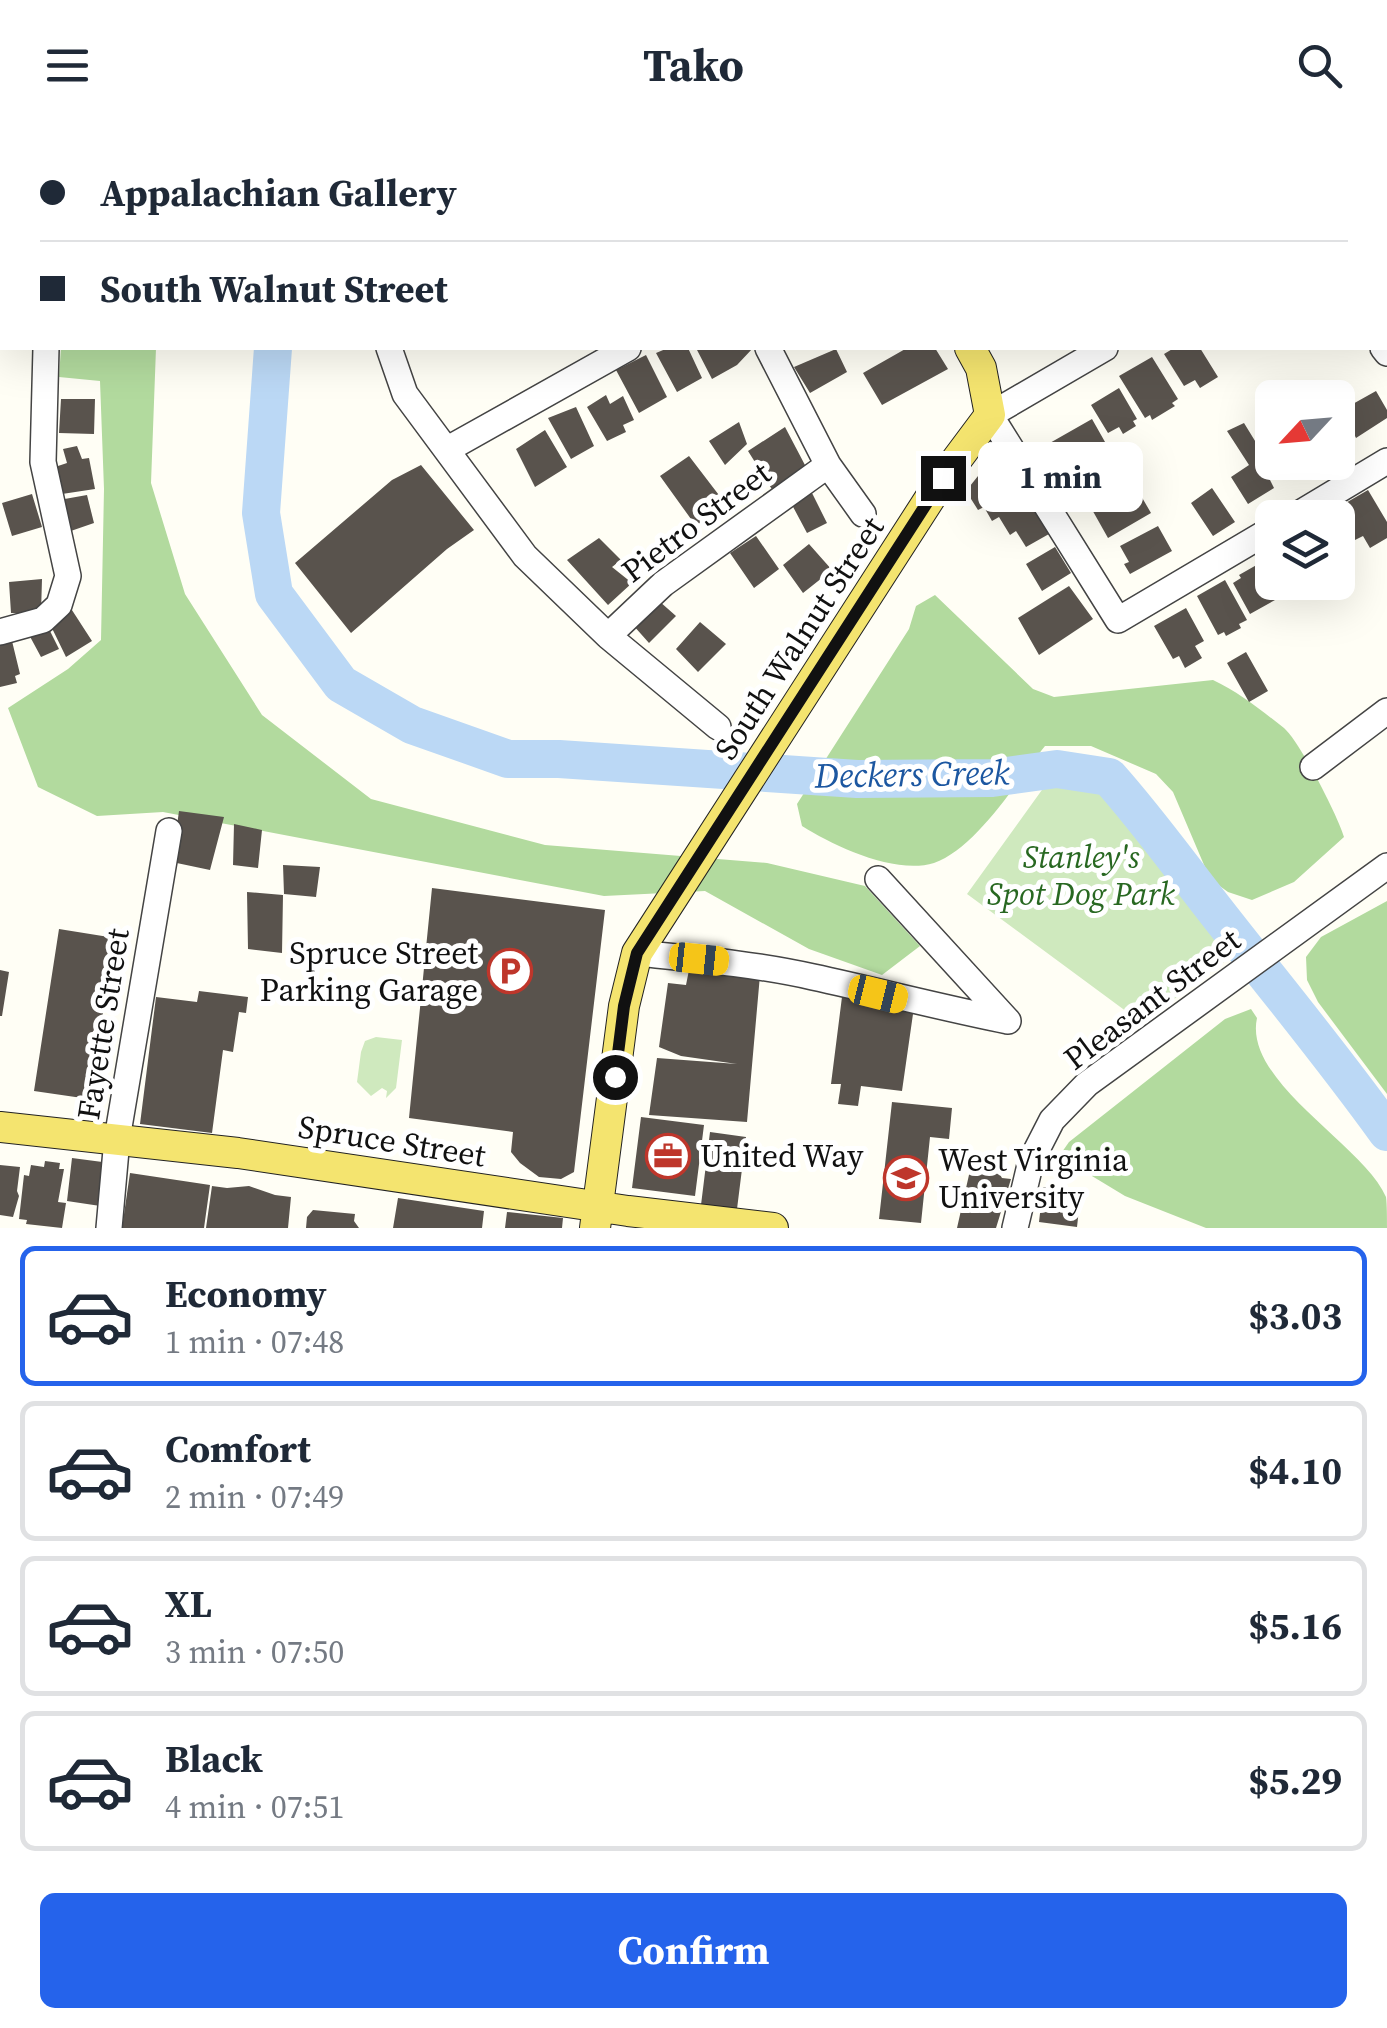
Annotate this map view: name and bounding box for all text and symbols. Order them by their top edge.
text: Tako [643,34,744,96]
icon: menu [40,38,95,93]
icon: search [1292,38,1347,93]
text: Appalachian Gallery [100,167,457,219]
text: South Walnut Street [100,263,448,315]
north arrow [1255,380,1355,480]
map controls [1255,380,1355,600]
callout: 1 min [978,443,1143,513]
street label: Pietro Street [612,451,780,593]
text: 1 min [1019,455,1102,499]
route end [921,456,966,501]
button: layers [1255,500,1355,600]
street label: South Walnut Street [704,508,894,768]
water label: Deckers Creek [813,748,1010,800]
park label: Stanley's Spot Dog Park [987,835,1176,916]
street label: Pleasant Street [1055,918,1250,1080]
street label: Fayette Street [66,925,140,1123]
place label: Spruce Street Parking Garage [260,931,479,1012]
car [668,941,730,977]
parking icon: Spruce Street Parking Garage [487,948,533,994]
car [845,972,911,1016]
route start [593,1055,638,1100]
street label: Spruce Street [295,1105,489,1178]
office icon: United Way [645,1133,691,1179]
place label: United Way [700,1134,864,1178]
place label: West Virginia University [938,1138,1129,1219]
school or university icon: West Virginia University [883,1155,929,1201]
text: Economy [165,1268,327,1320]
icon: car [45,1271,135,1361]
text: $3.03 [1248,1290,1342,1342]
text: 1 min · 07:48 [165,1320,344,1364]
text: Comfort [165,1423,311,1475]
icon: car [45,1426,135,1516]
text: $4.10 [1248,1445,1342,1497]
text: 2 min · 07:49 [165,1475,344,1519]
text: XL [165,1578,212,1630]
icon: car [45,1581,135,1671]
text: $5.16 [1248,1600,1342,1652]
text: 3 min · 07:50 [165,1630,344,1674]
text: Black [165,1733,263,1785]
icon: car [45,1736,135,1826]
text: $5.29 [1248,1755,1342,1807]
text: 4 min · 07:51 [165,1785,344,1829]
button: Confirm [40,1893,1347,2008]

